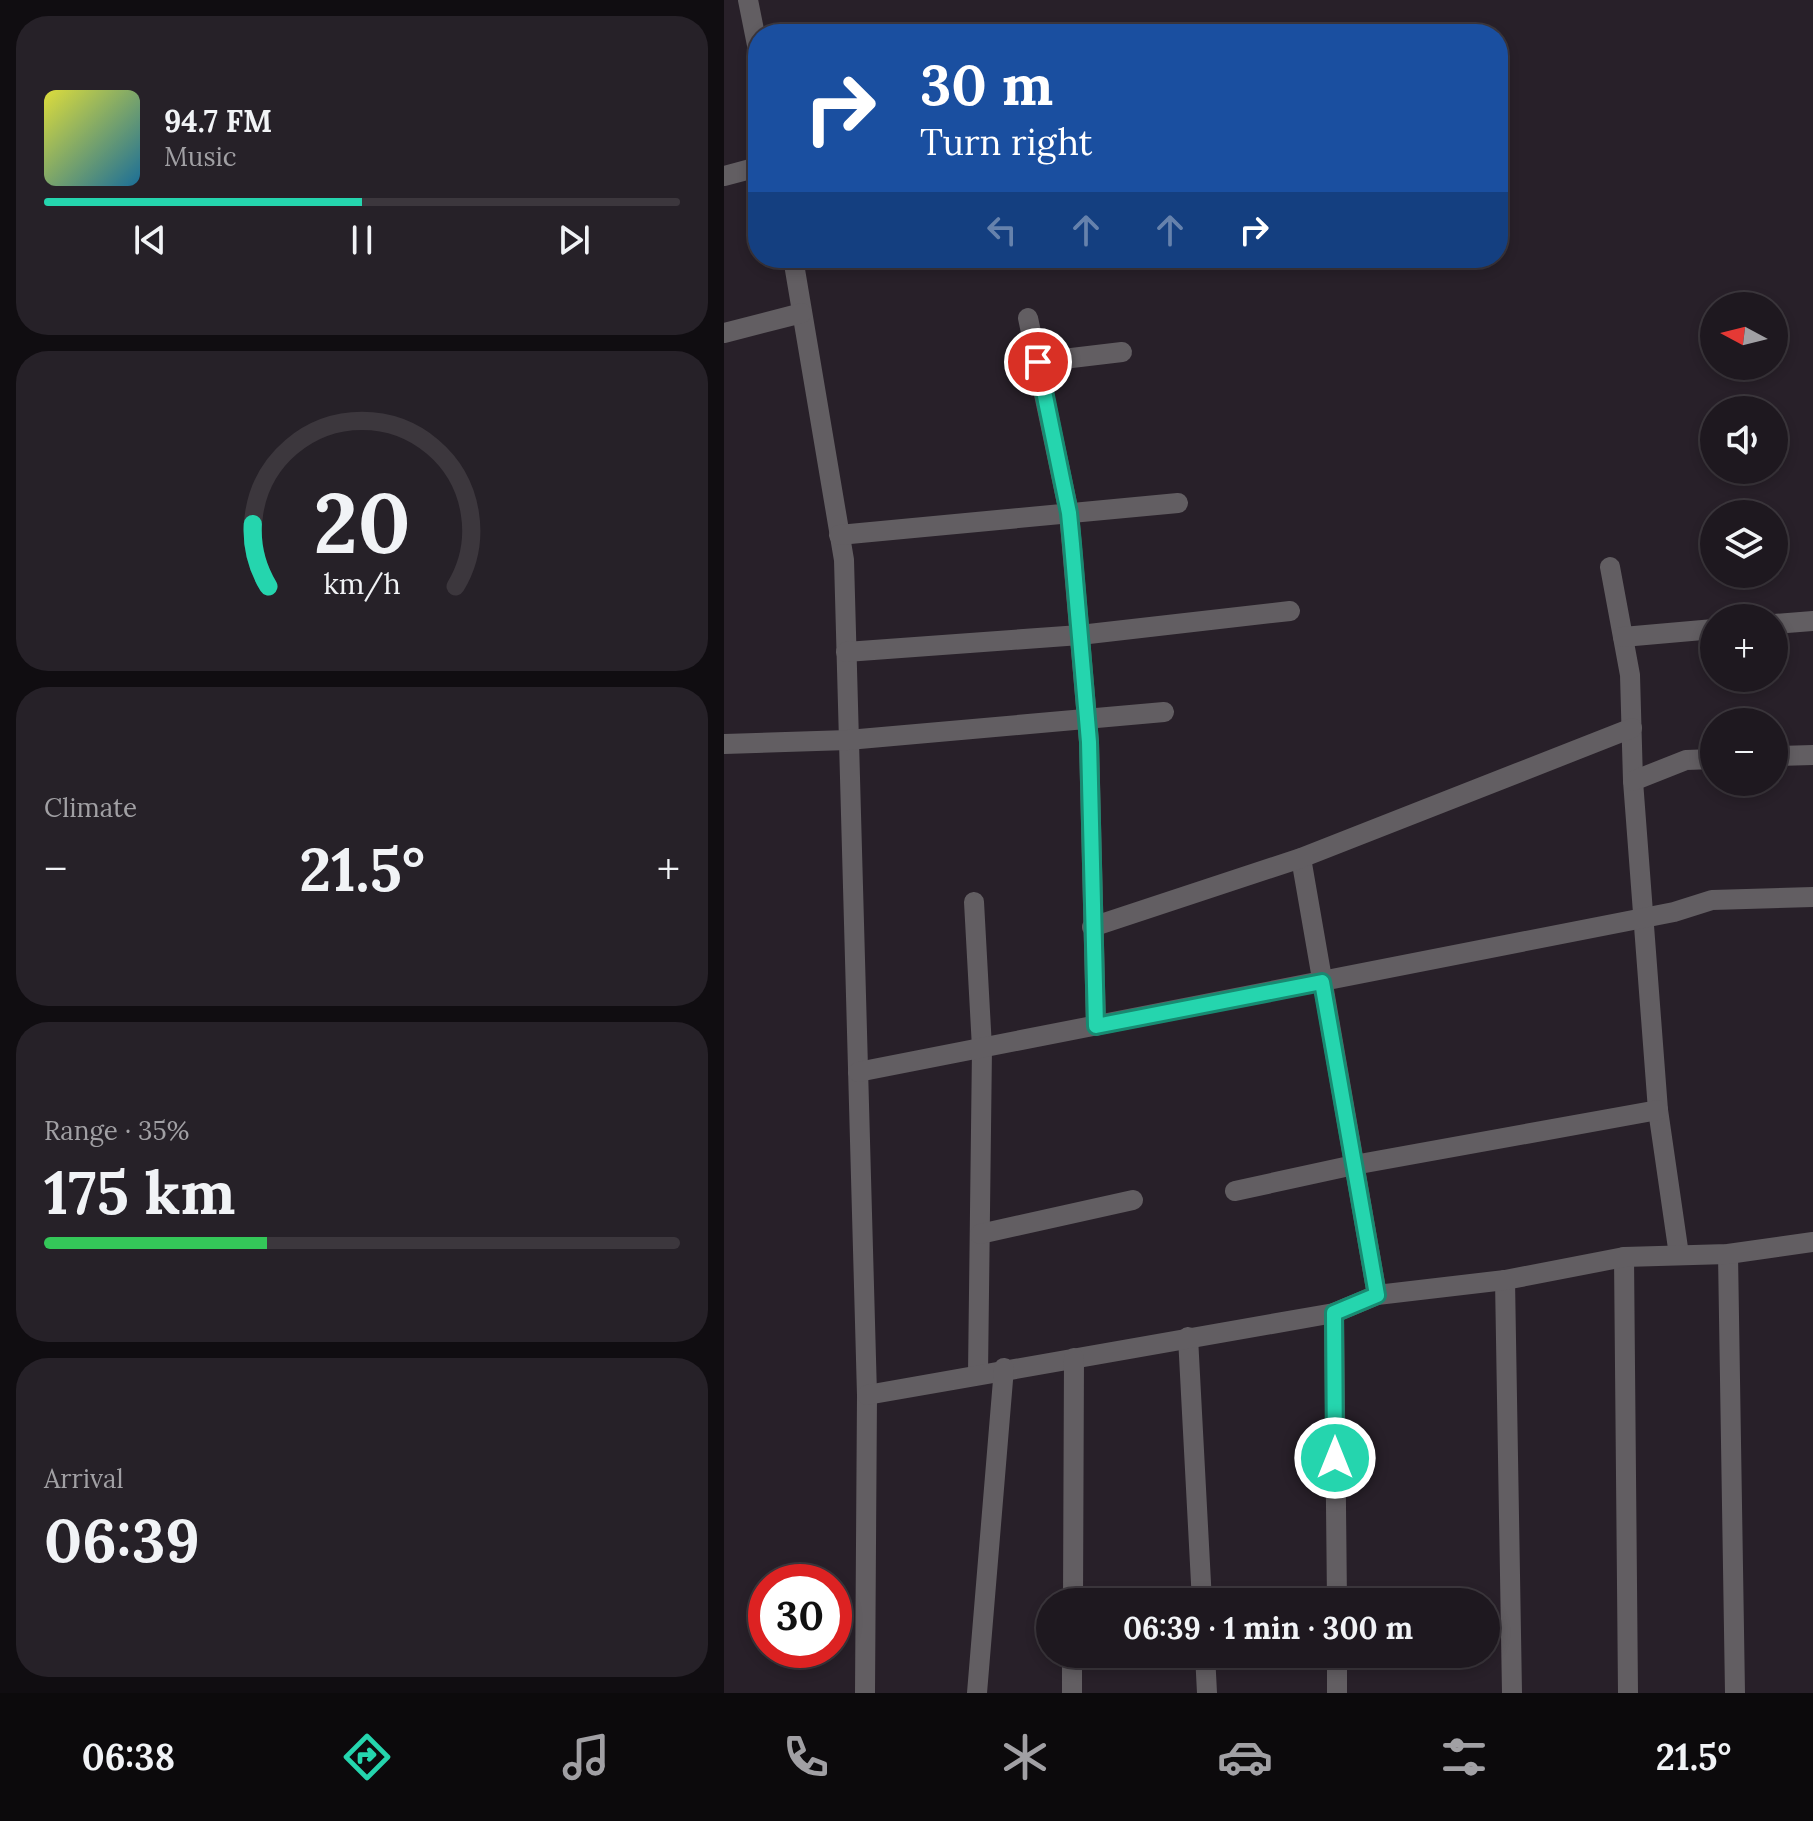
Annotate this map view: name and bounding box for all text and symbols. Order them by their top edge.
text: 30 m [920,49,1053,120]
icon: right [788,56,892,160]
text: 94.7 FM [164,102,272,140]
text: Turn right [920,119,1093,165]
text: Music [164,140,237,173]
icon: left [980,208,1024,252]
icon: ahead [1064,208,1108,252]
icon: ahead [1148,208,1192,252]
icon: right [1232,208,1276,252]
icon: previous [128,218,172,262]
icon: pause [340,218,384,262]
icon: next [552,218,596,262]
north arrow [1700,292,1788,380]
map controls [1700,292,1788,796]
pin [1004,328,1072,396]
icon: arrive [1016,340,1060,384]
button: sound [1700,396,1788,484]
text: 20 [313,469,411,576]
button: layers [1700,500,1788,588]
text: km/h [323,565,401,602]
button: + [1700,604,1788,692]
button: − [1700,708,1788,796]
text: Climate [44,791,137,824]
text: 21.5° [299,831,425,907]
text: − [44,841,67,897]
text: + [657,841,680,897]
text: Range · 35% [44,1114,189,1147]
text: 175 km [44,1154,236,1230]
position arrow [1293,1416,1377,1500]
text: Arrival [44,1462,123,1495]
text: 06:39 [44,1502,200,1578]
speed limit sign: 30 [748,1564,852,1668]
text: 06:39 · 1 min · 300 m [1123,1609,1413,1647]
icon: directions [339,1729,395,1785]
icon: music [558,1729,614,1785]
icon: phone [778,1729,834,1785]
icon: climate [997,1729,1053,1785]
icon: car [1217,1729,1273,1785]
icon: filters [1436,1729,1492,1785]
text: 06:38 [82,1734,175,1780]
text: 21.5° [1656,1734,1731,1780]

